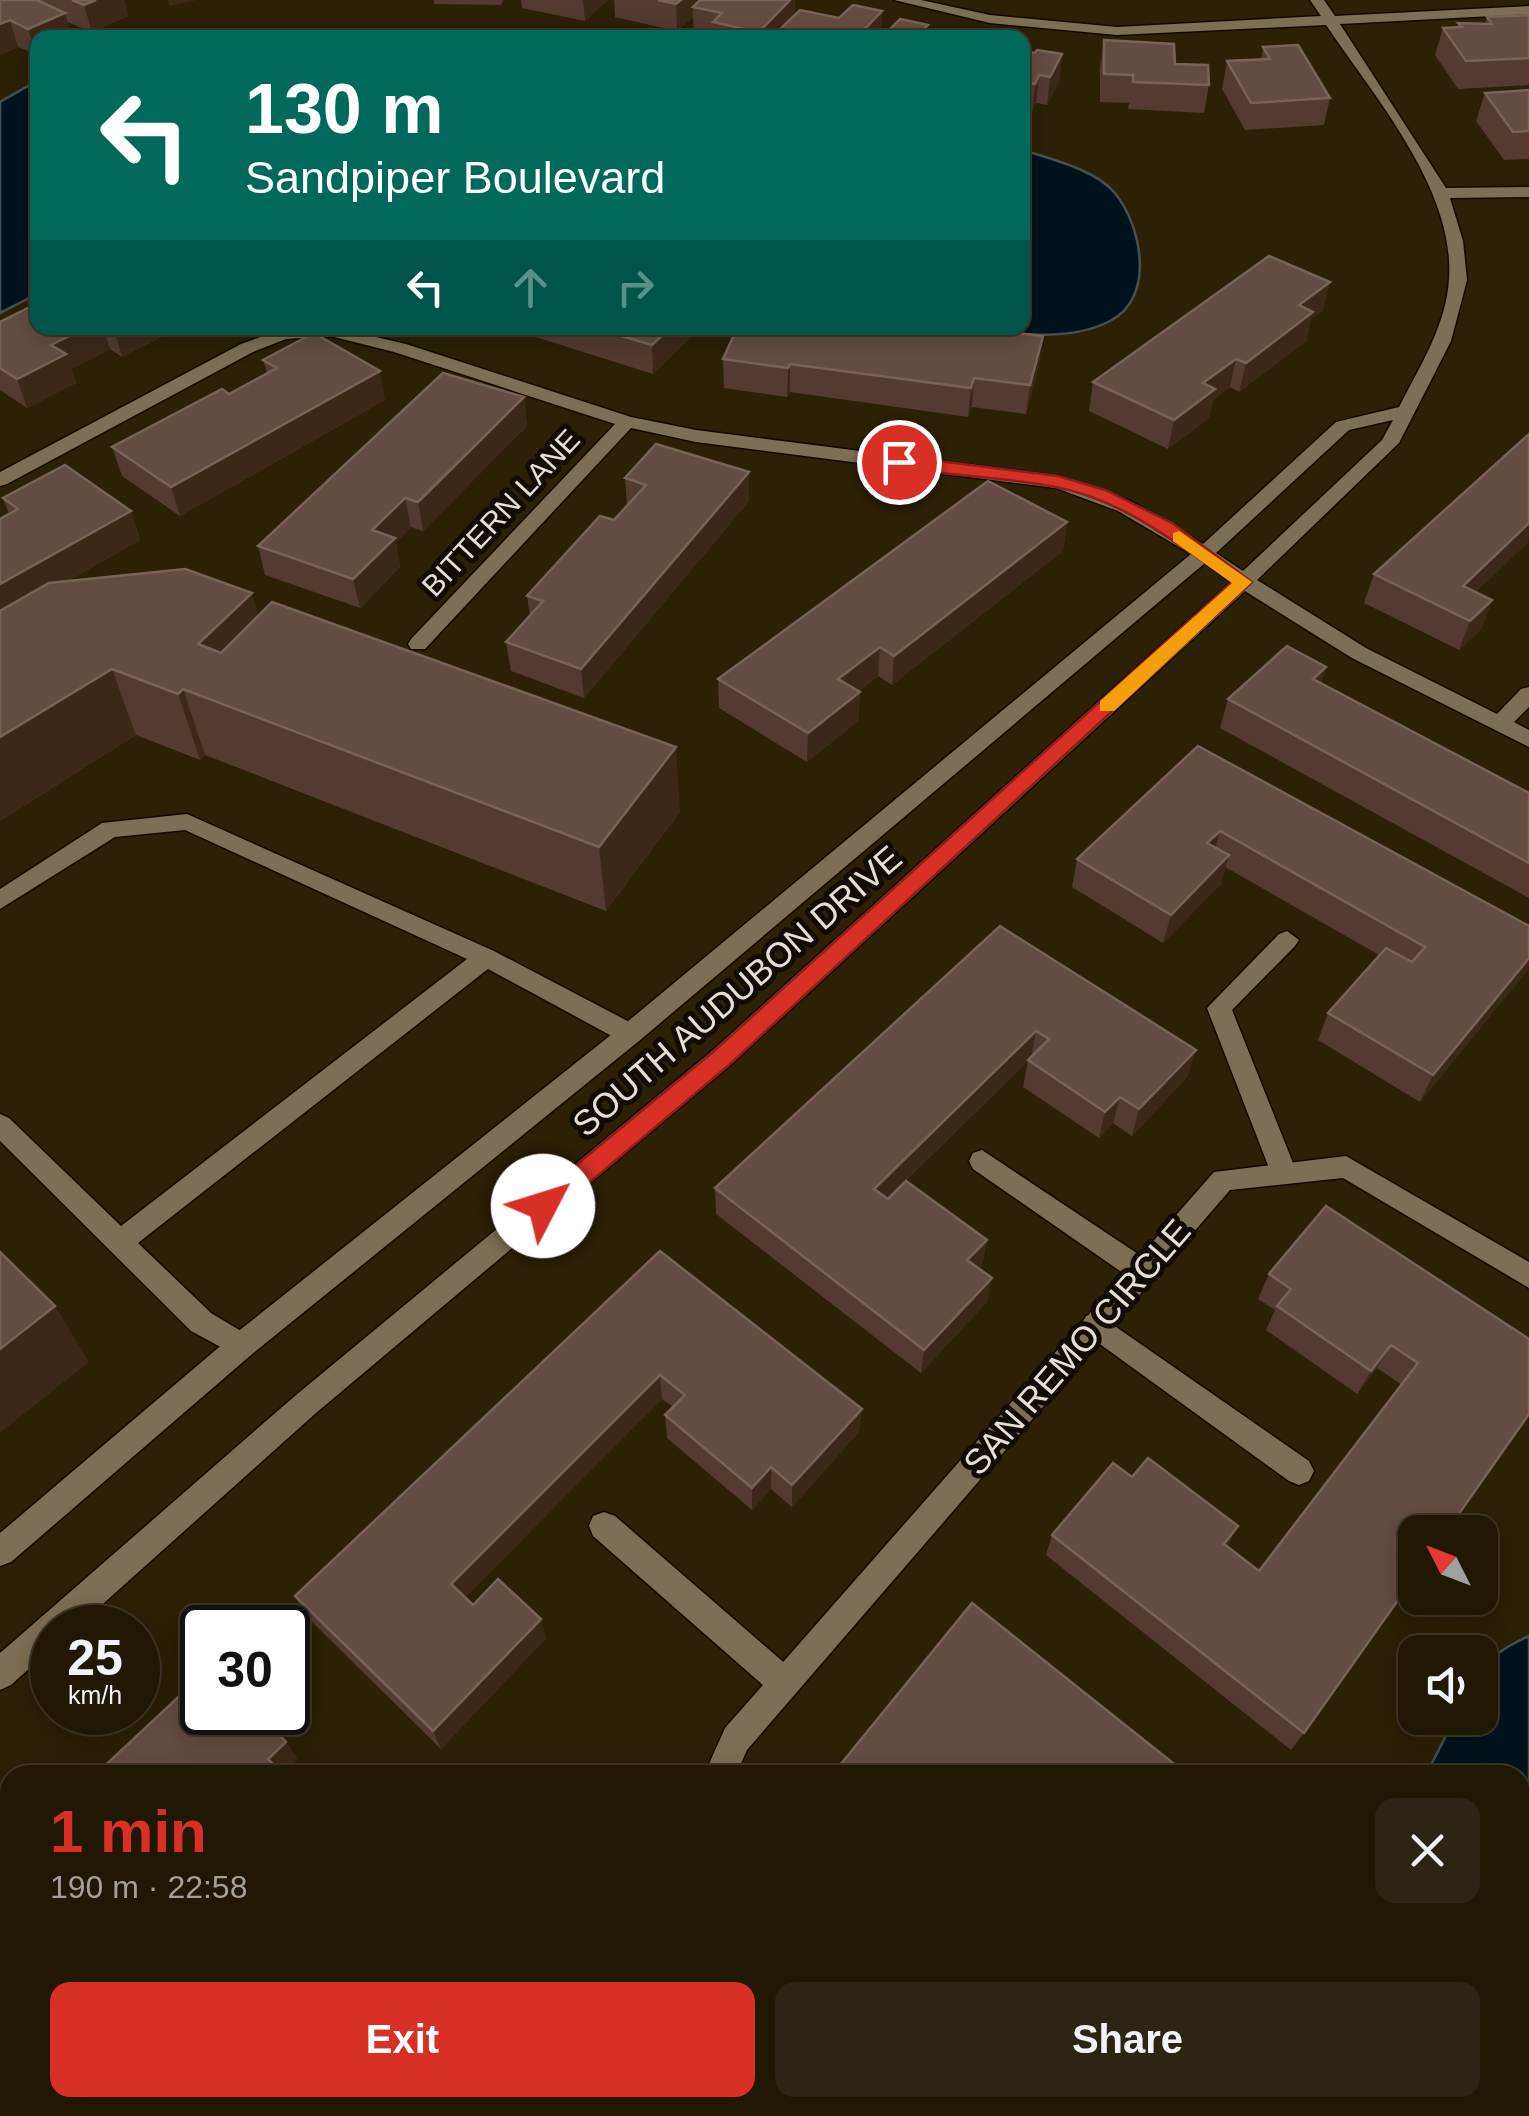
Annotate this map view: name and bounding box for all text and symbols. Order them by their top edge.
icon: left [80,70,210,200]
text: 130 m [245,70,443,148]
text: Sandpiper Boulevard [245,152,665,203]
icon: left [398,260,453,315]
icon: ahead [503,260,558,315]
icon: right [608,260,663,315]
pin [857,420,942,505]
street label: BITTERN LANE [415,423,586,603]
icon: arrive [872,435,927,490]
street label: SOUTH AUDUBON DRIVE [565,837,909,1144]
position arrow [491,1154,595,1258]
street label: SAN REMO CIRCLE [955,1211,1198,1482]
north arrow [1398,1515,1498,1615]
map controls [1398,1515,1498,1735]
speed limit sign: 30 [180,1605,310,1735]
text: 25 [67,1630,123,1686]
button: sound [1398,1635,1498,1735]
text: km/h [68,1681,122,1709]
text: 1 min [50,1798,207,1865]
button: close [1375,1798,1480,1903]
text: 190 m · 22:58 [50,1869,247,1905]
button: Exit [50,1982,755,2097]
button: Share [775,1982,1480,2097]

